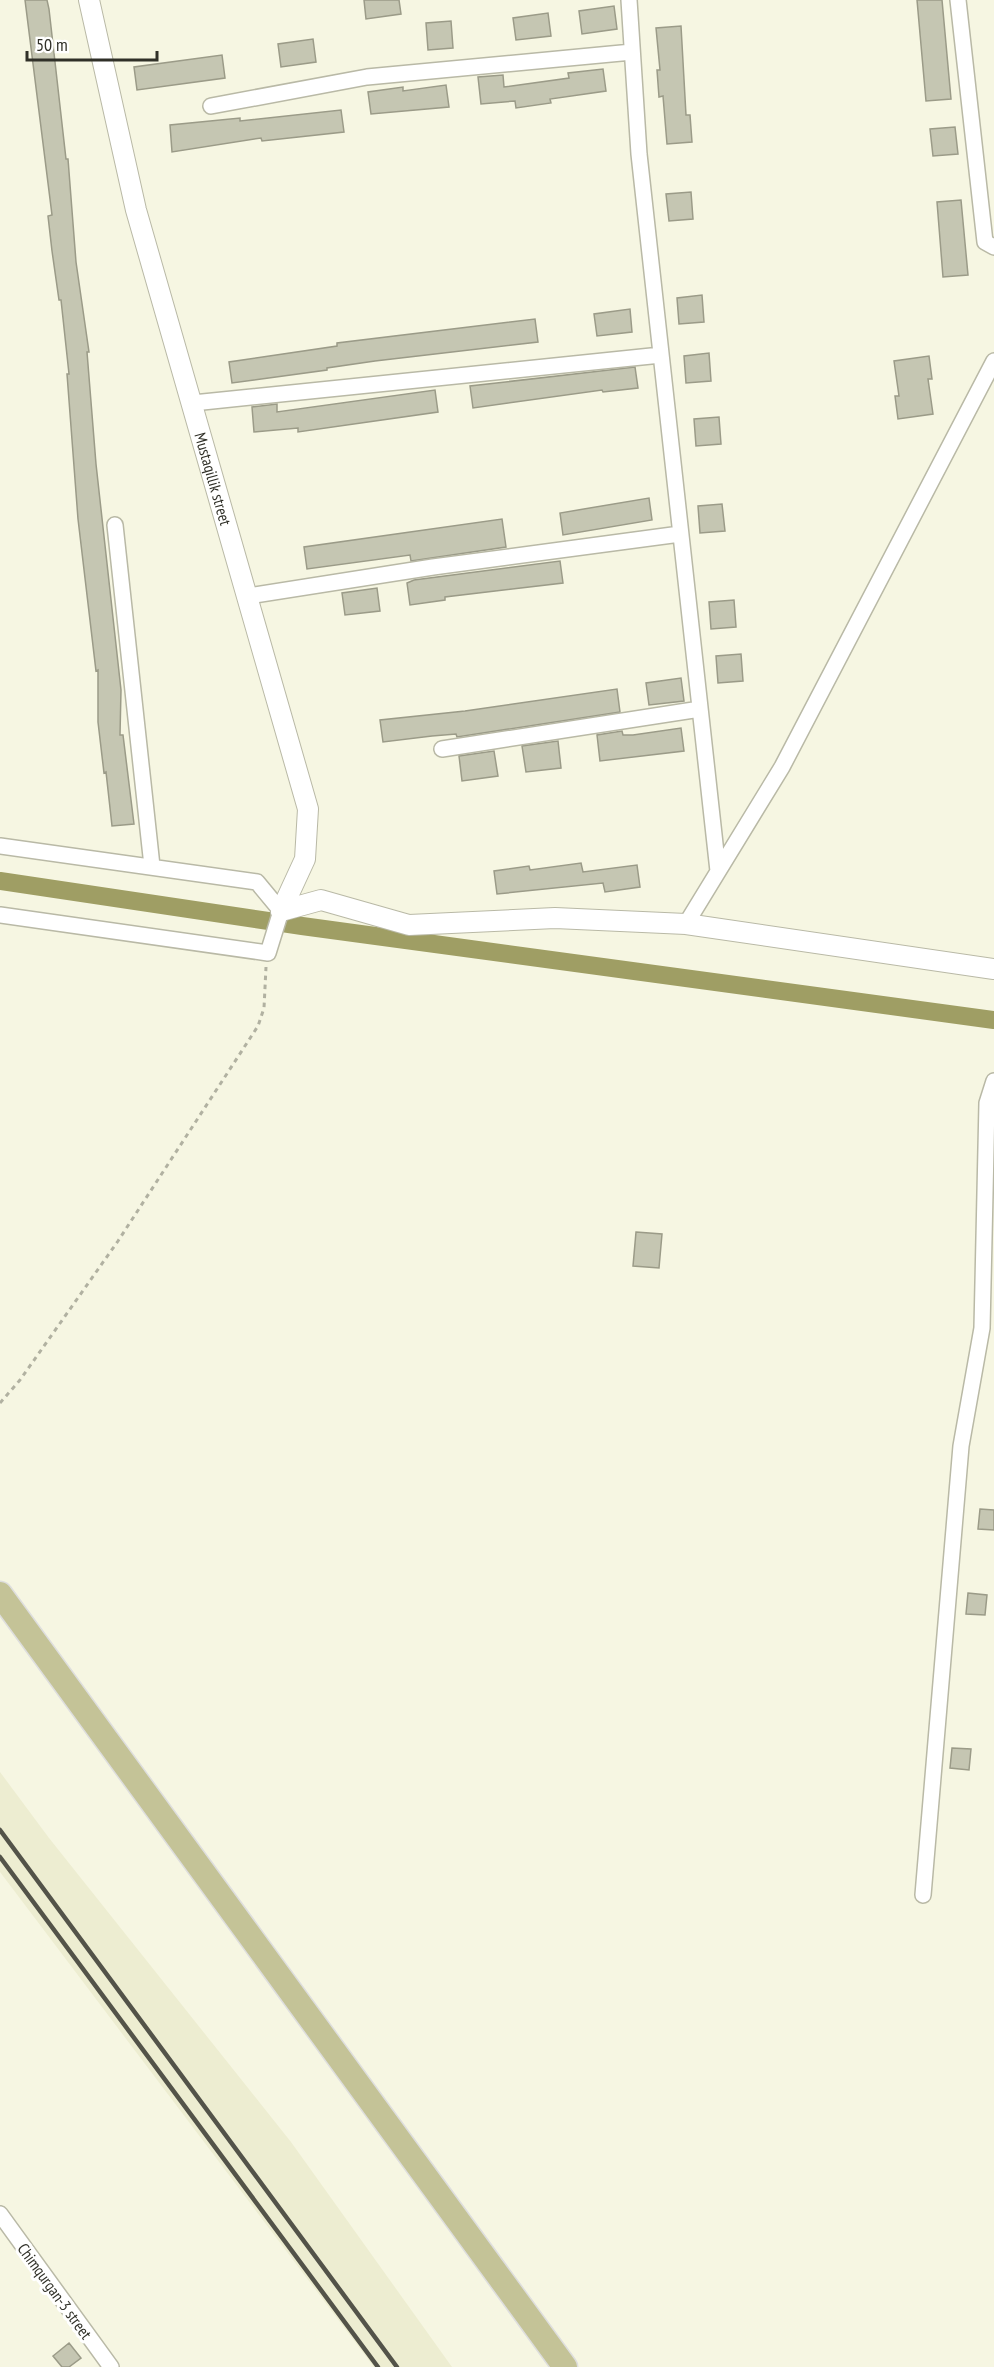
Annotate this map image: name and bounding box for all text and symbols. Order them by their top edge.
scale bar [27,24,158,62]
text: 50 m [36,33,68,56]
street label: Mustaqillik street [190,430,236,528]
street label: Chimqurgan-3 street [13,2239,97,2343]

